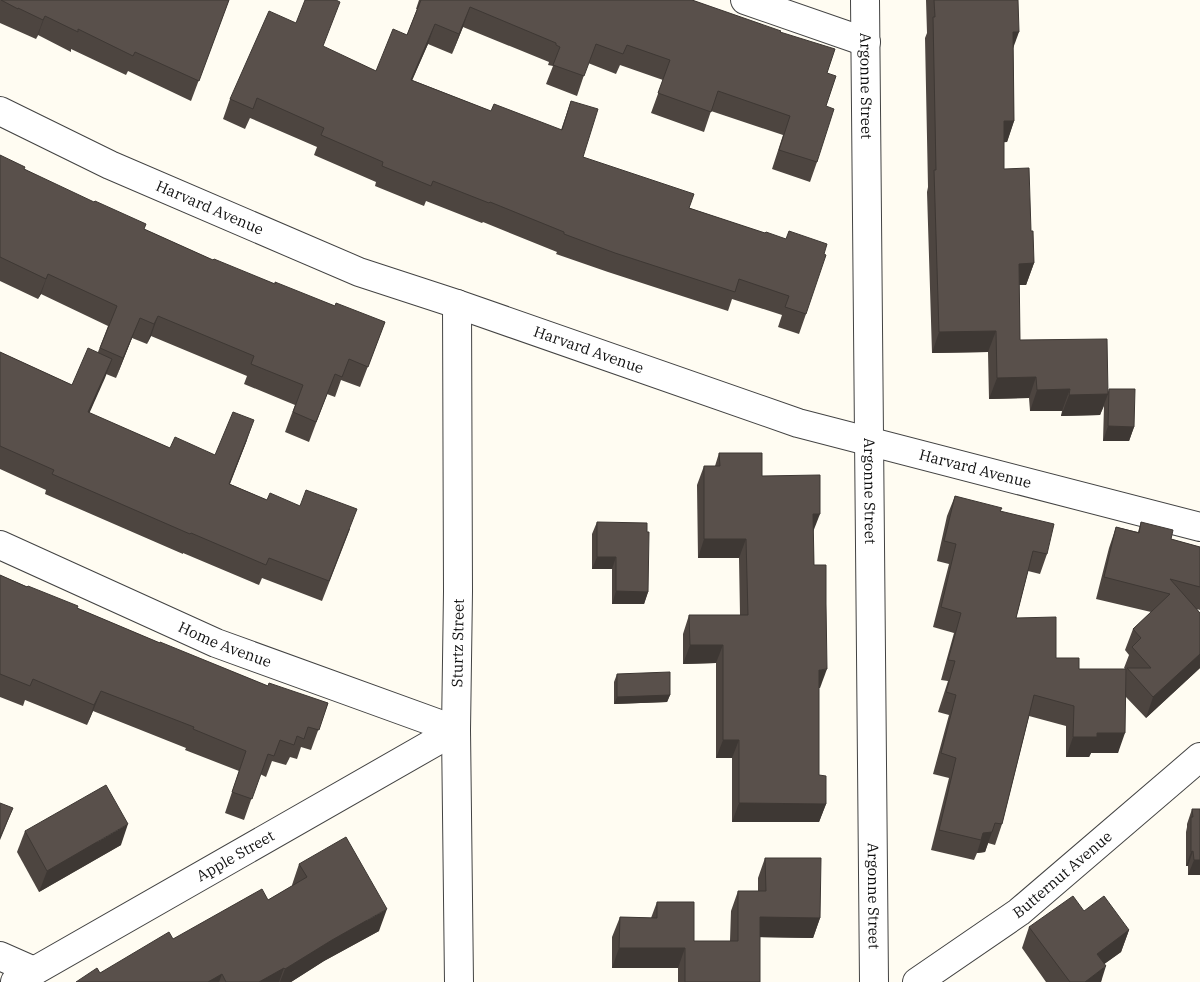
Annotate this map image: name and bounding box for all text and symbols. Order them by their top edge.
street label: Argonne Street [856,33,876,139]
street label: Harvard Avenue [153,176,267,239]
street label: Harvard Avenue [531,321,646,377]
street label: Argonne Street [860,438,880,544]
street label: Harvard Avenue [917,445,1034,492]
street label: Sturtz Street [447,598,468,688]
street label: Home Avenue [175,617,274,671]
street label: Apple Street [193,826,278,885]
street label: Butternut Avenue [1009,827,1116,922]
street label: Argonne Street [864,843,884,949]

